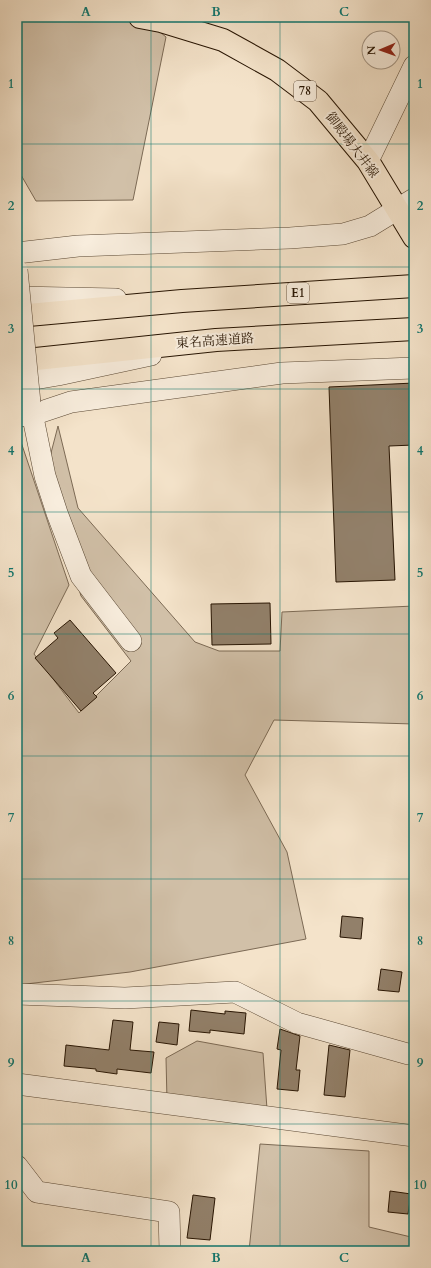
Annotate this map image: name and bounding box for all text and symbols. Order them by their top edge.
text: A [81,3,91,21]
text: B [211,3,221,21]
text: C [339,3,349,21]
north arrow [361,30,401,70]
text: N [364,45,379,55]
text: 1 [8,75,14,93]
text: 1 [417,75,423,93]
road number: 78 [294,81,316,101]
street label: 御殿場大井線 [321,108,383,182]
text: 2 [8,197,15,215]
text: 2 [417,197,424,215]
road number: E1 [287,283,309,303]
text: 3 [8,320,15,338]
text: 3 [417,320,424,338]
street label: 東名高速道路 [175,329,255,353]
text: 4 [8,442,15,460]
text: 4 [417,442,424,460]
text: 5 [8,564,14,582]
text: 5 [417,564,423,582]
text: 6 [8,687,15,705]
text: 6 [417,687,424,705]
text: 7 [8,809,15,827]
text: 7 [417,809,424,827]
text: 8 [8,932,14,950]
text: 8 [417,932,423,950]
text: 9 [8,1054,15,1072]
text: 9 [417,1054,424,1072]
text: 10 [4,1176,18,1194]
text: 10 [413,1176,427,1194]
text: A [81,1249,91,1267]
text: B [211,1249,221,1267]
text: C [339,1249,349,1267]

